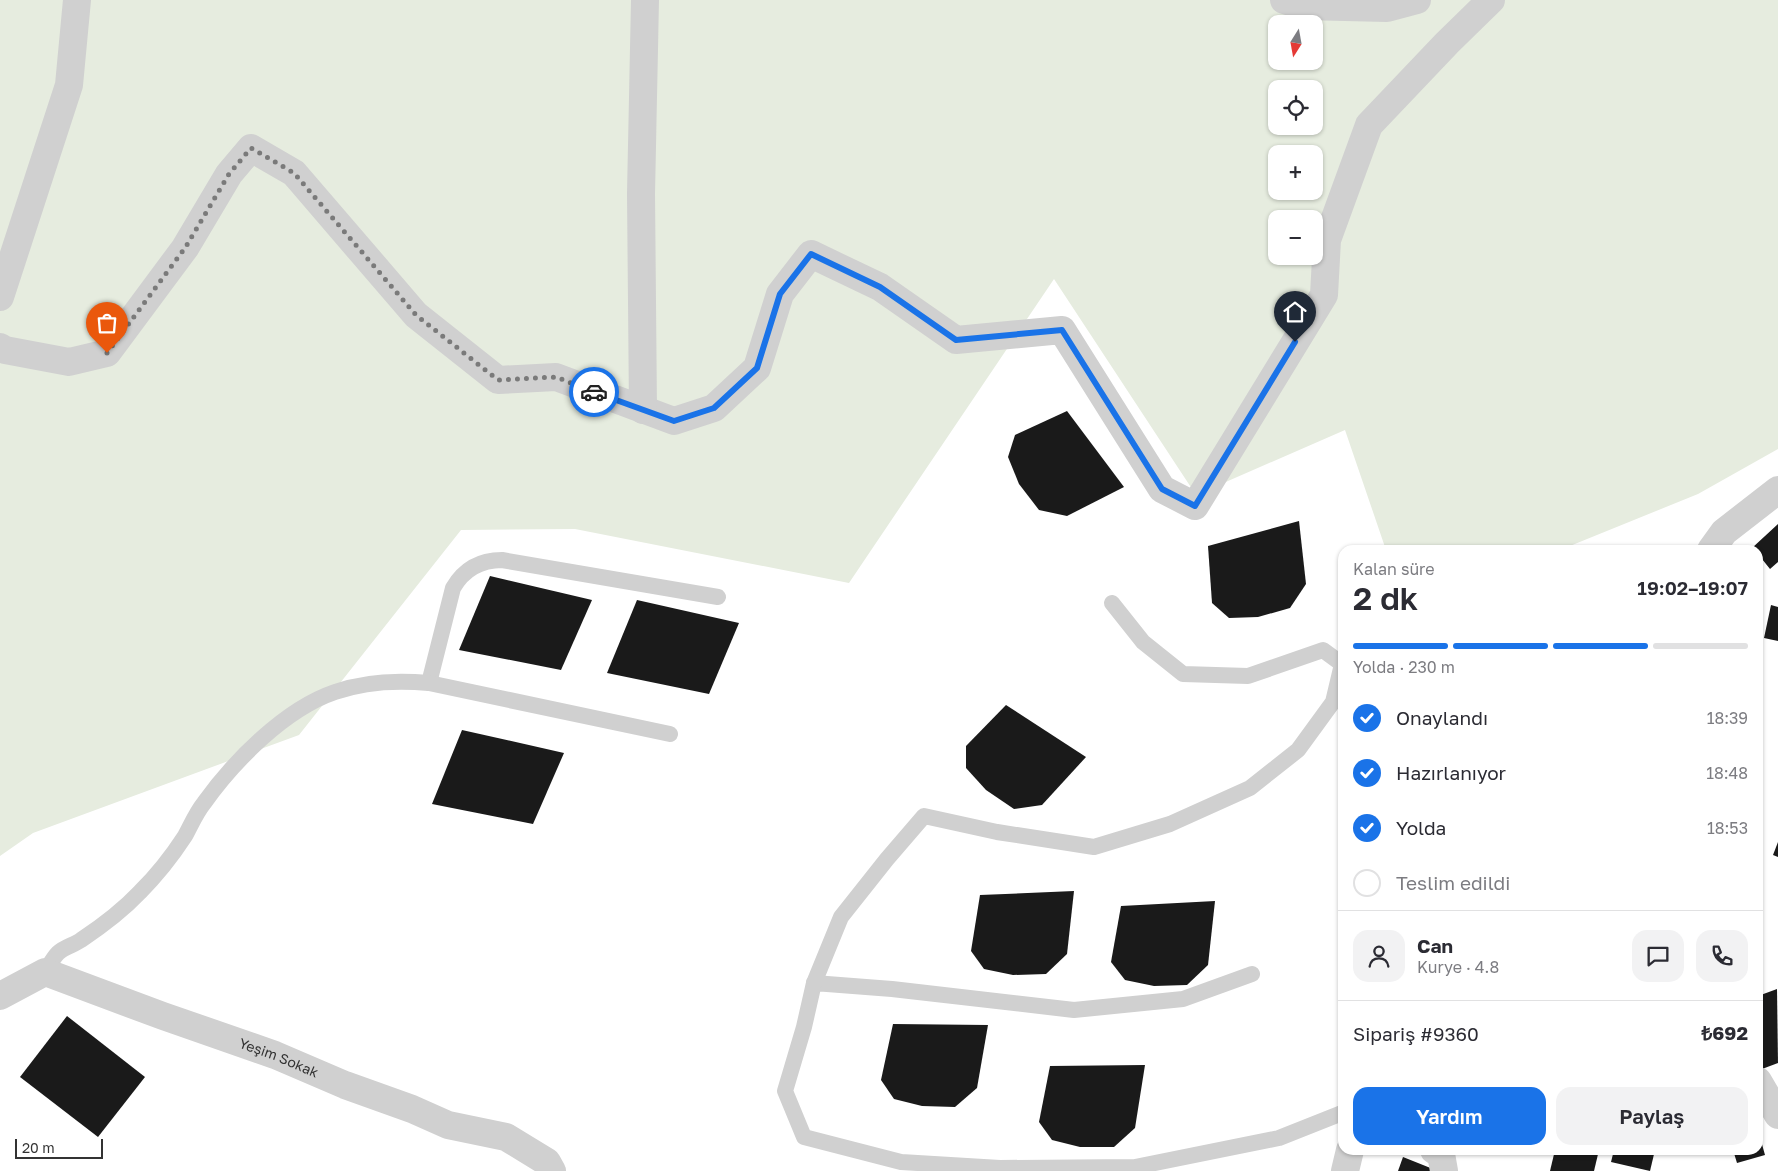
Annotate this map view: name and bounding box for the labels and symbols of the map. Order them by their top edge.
north arrow [1268,15,1322,70]
pin [1274,291,1316,342]
pin [86,302,128,353]
courier [569,367,619,417]
street label: Yeşim Sokak [237,1034,321,1081]
scale bar [15,1136,102,1159]

